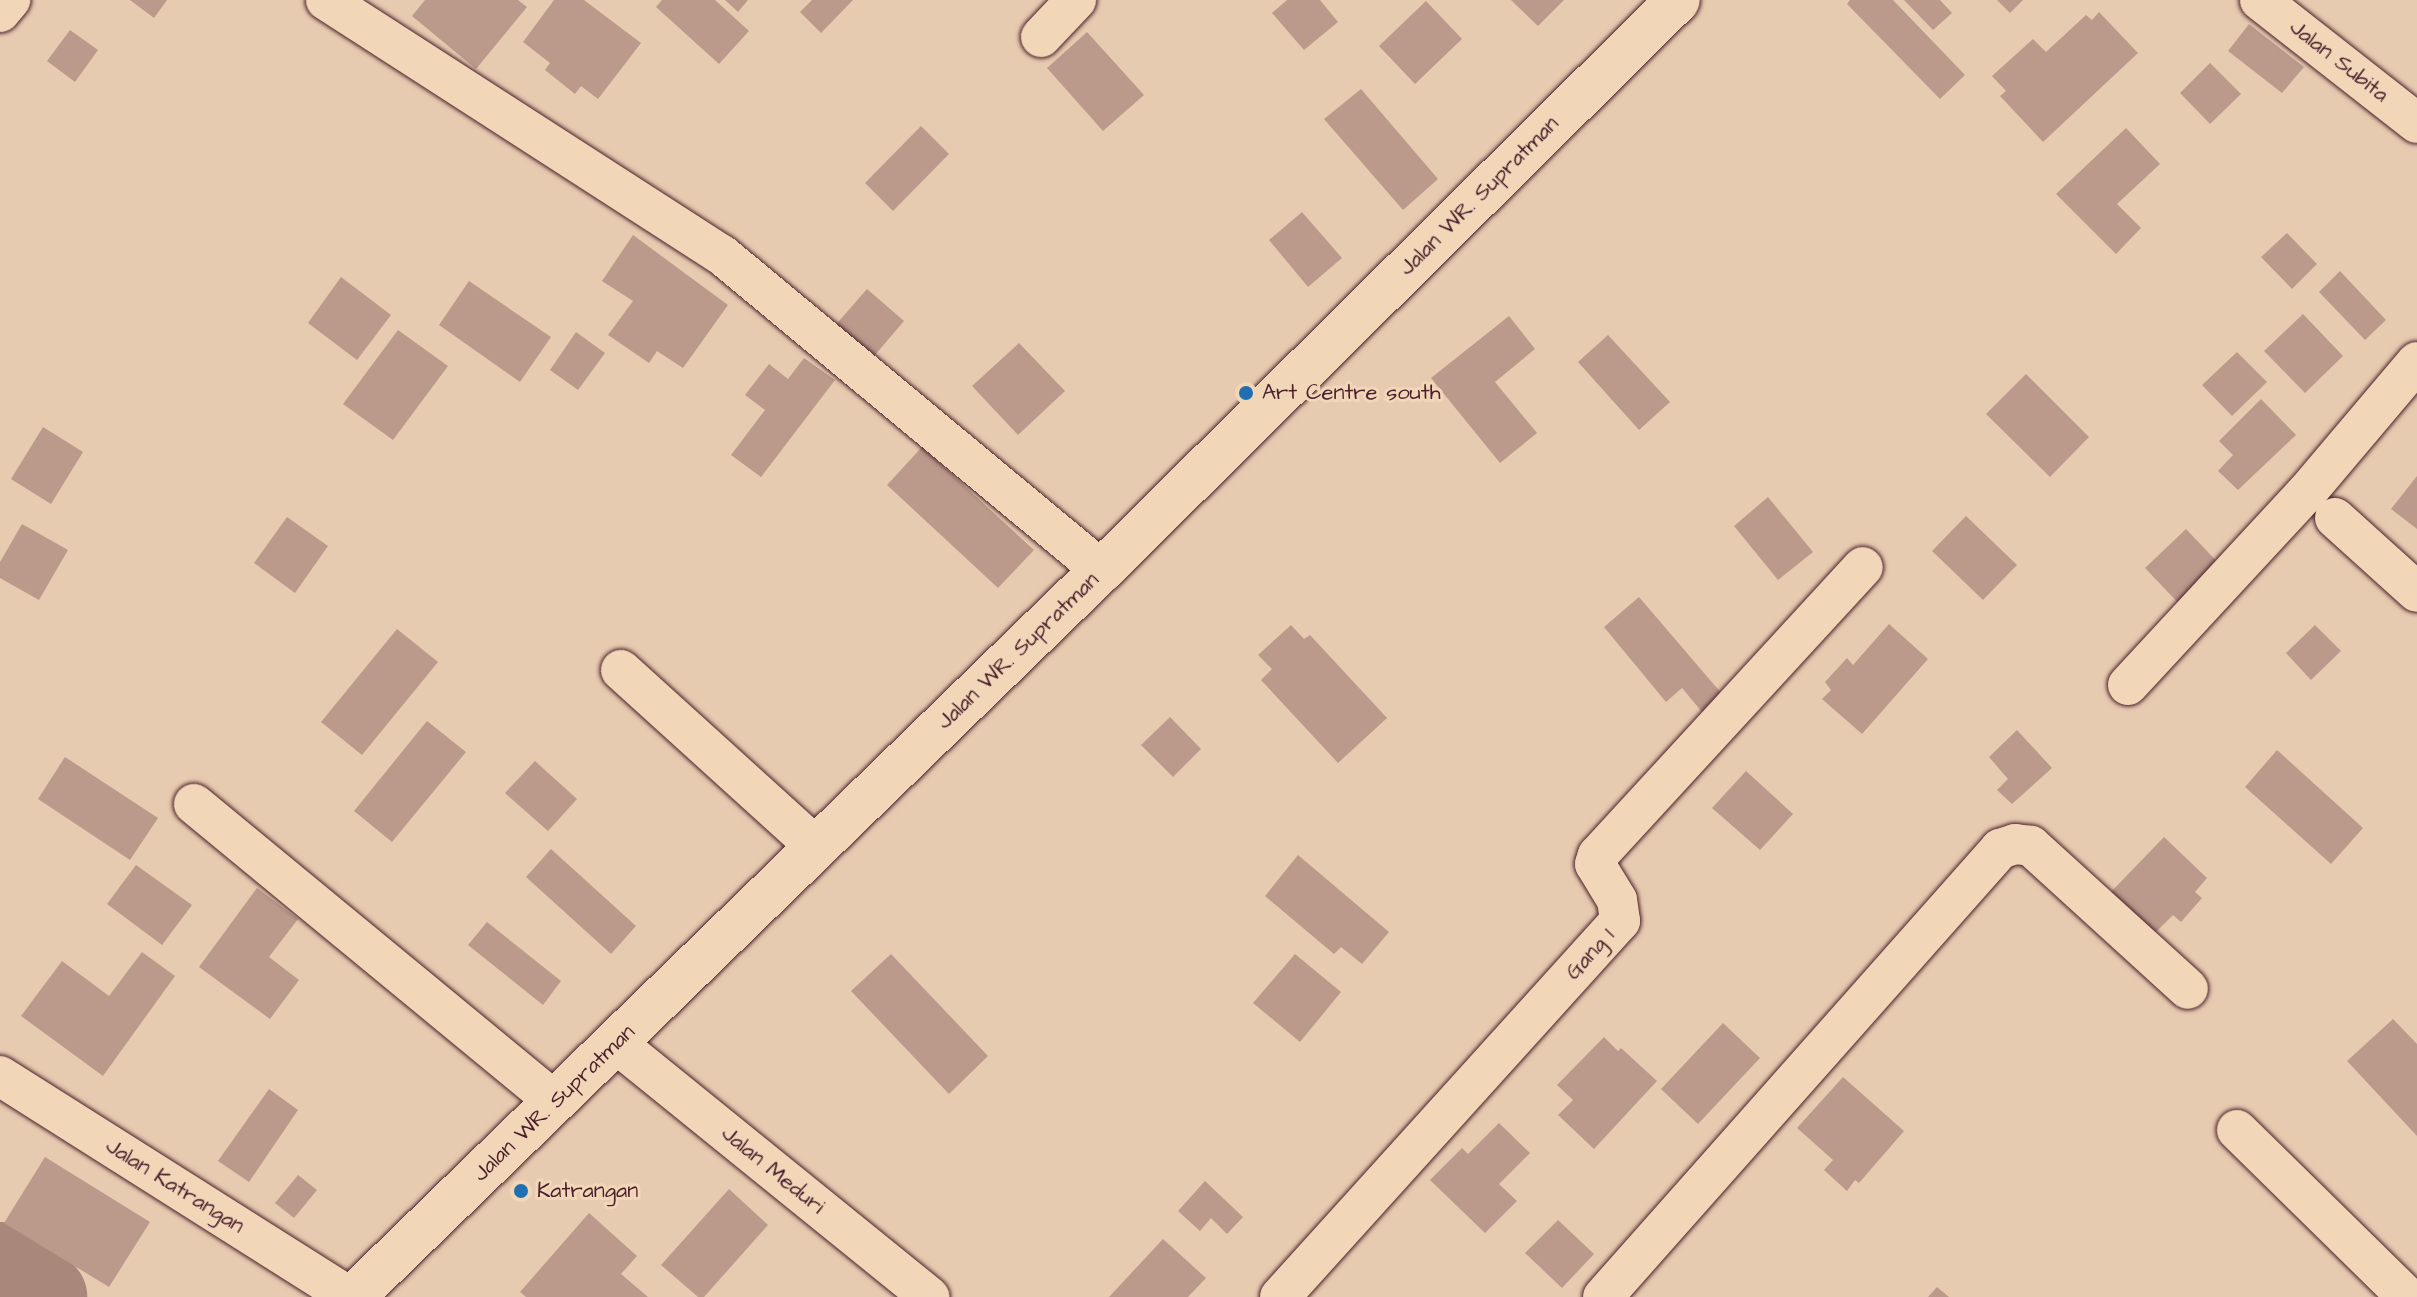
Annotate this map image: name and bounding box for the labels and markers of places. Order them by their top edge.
place label: Art Centre south [1262,380,1441,406]
marker: Art Centre south [1237,384,1255,402]
place label: Katrangan [537,1178,638,1204]
marker: Katrangan [512,1182,530,1200]

